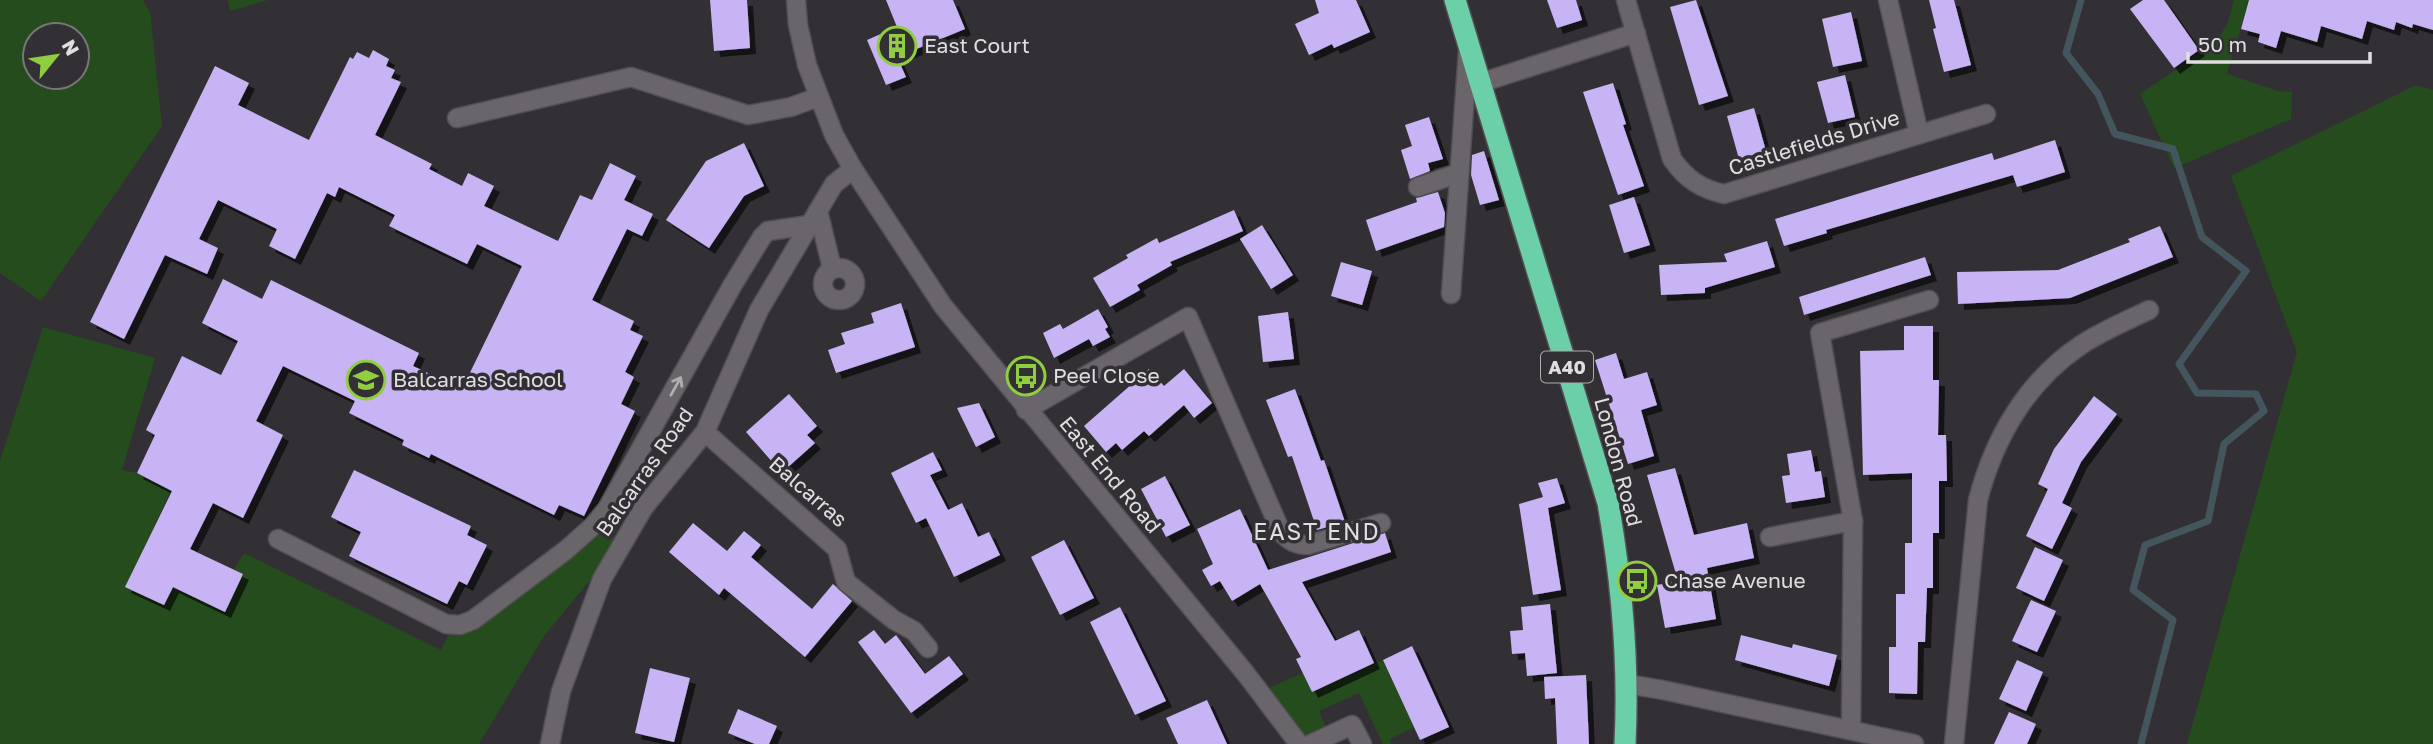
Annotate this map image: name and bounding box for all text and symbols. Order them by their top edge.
north arrow [21,21,91,91]
scale bar [2188,21,2370,65]
building icon: East Court [876,25,918,67]
text: 50 m [2198,31,2247,57]
place label: East Court [924,32,1030,58]
text: N [58,35,85,59]
street label: Castlefields Drive [1725,104,1902,180]
road number: A40 [1541,352,1593,382]
bus stop icon: Peel Close [1005,355,1047,397]
school or university icon: Balcarras School [345,359,387,401]
place label: Peel Close [1053,362,1160,388]
place label: Balcarras School [393,366,563,392]
one-way arrow [669,376,683,396]
street label: London Road [1589,394,1649,529]
street label: Balcarras Road [590,402,698,541]
street label: East End Road [1054,411,1167,538]
street label: Balcarras [764,450,853,532]
district label: EAST END [1253,517,1381,545]
bus stop icon: Chase Avenue [1616,560,1658,602]
place label: Chase Avenue [1664,567,1806,593]

